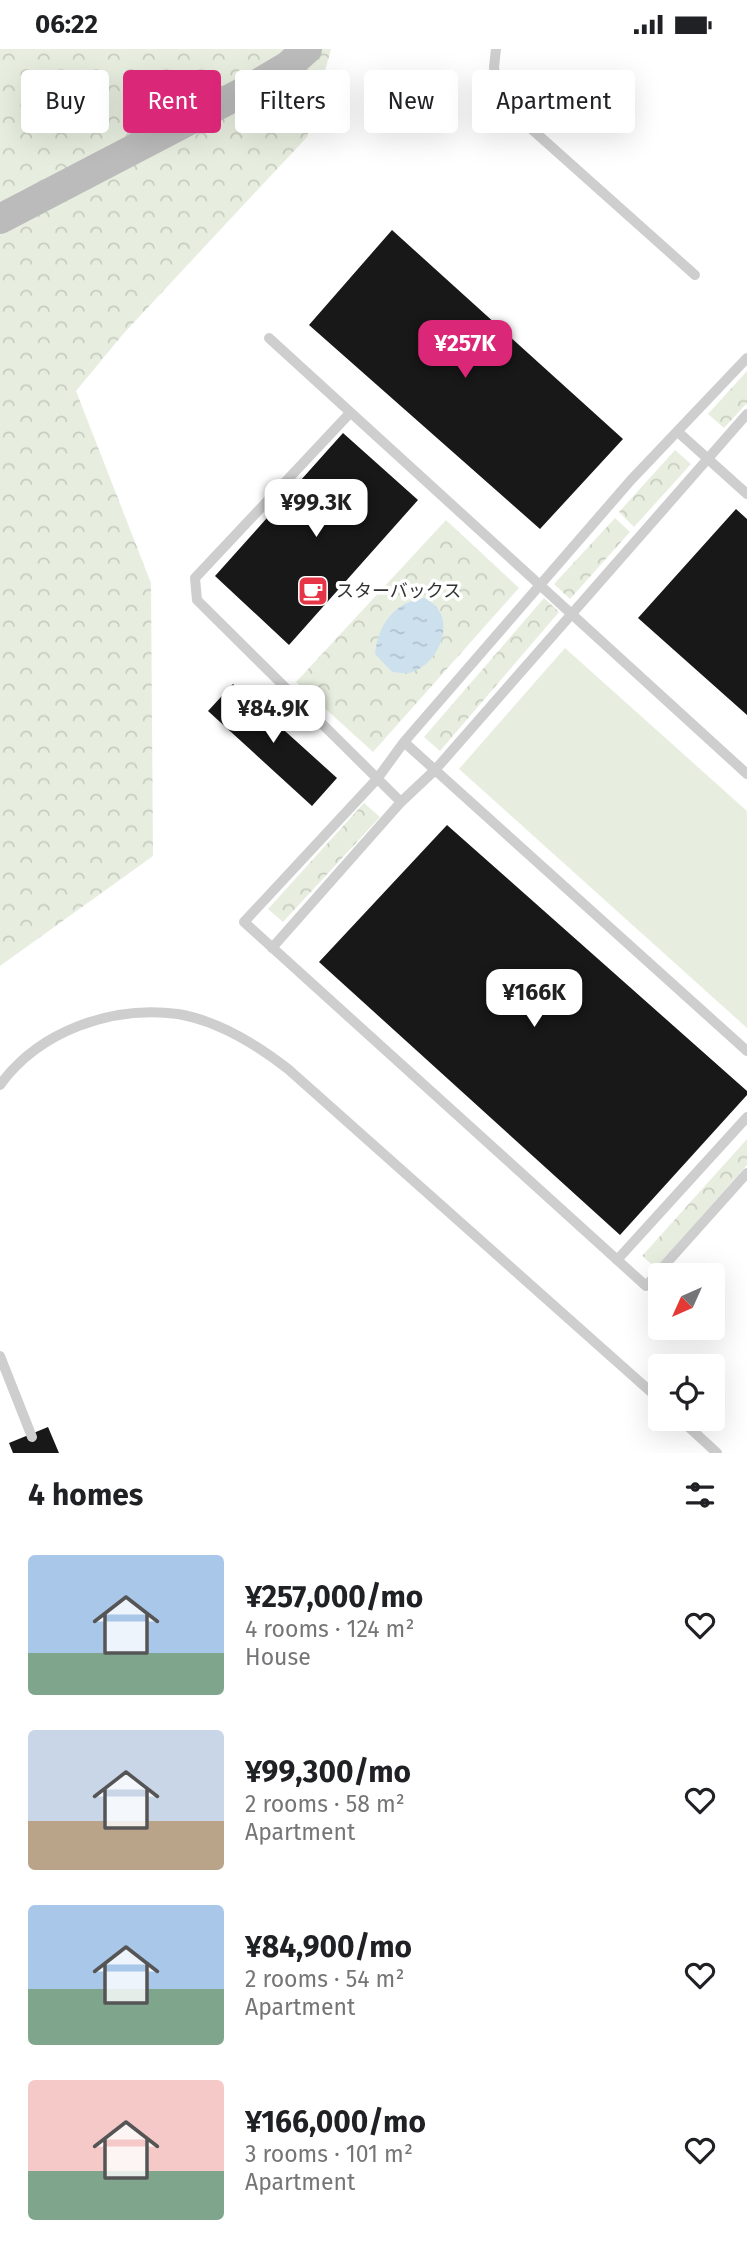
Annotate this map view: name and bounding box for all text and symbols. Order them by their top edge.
text: 06:22 [35,9,98,40]
chip: Buy [21,70,109,133]
chip: Rent [123,70,221,133]
chip: Filters [235,70,350,133]
chip: New [364,70,458,133]
chip: Apartment [472,70,635,133]
pin: ¥257K [416,321,514,380]
text: ¥257K [434,329,496,357]
pin: ¥99.3K [259,479,373,539]
text: ¥99.3K [281,488,351,516]
cafe icon: スターバックス [296,574,330,608]
place label: スターバックス [336,580,461,602]
pin: ¥84.9K [216,685,330,745]
text: ¥84.9K [237,694,309,722]
pin: ¥166K [485,969,583,1029]
text: ¥166K [502,978,566,1006]
north arrow [648,1263,724,1341]
map controls [648,1263,725,1431]
button: locate [648,1354,725,1431]
icon: filters [681,1476,719,1514]
text: 4 homes [28,1477,143,1513]
text: ¥257,000/mo [245,1579,423,1615]
icon: home [84,1583,168,1667]
icon: heart [681,1606,719,1644]
text: 4 rooms · 124 m² [245,1615,414,1643]
text: House [245,1643,311,1671]
text: ¥99,300/mo [245,1754,411,1790]
icon: home [84,1758,168,1842]
icon: heart [681,1781,719,1819]
text: 2 rooms · 58 m² [245,1790,405,1818]
text: Apartment [245,1818,355,1846]
text: ¥84,900/mo [245,1929,412,1965]
icon: home [84,1933,168,2017]
icon: heart [681,1956,719,1994]
text: 2 rooms · 54 m² [245,1965,404,1993]
text: Apartment [245,1993,355,2021]
text: ¥166,000/mo [245,2104,426,2140]
icon: home [84,2108,168,2192]
icon: heart [681,2131,719,2169]
text: 3 rooms · 101 m² [245,2140,413,2168]
text: Apartment [245,2168,355,2196]

